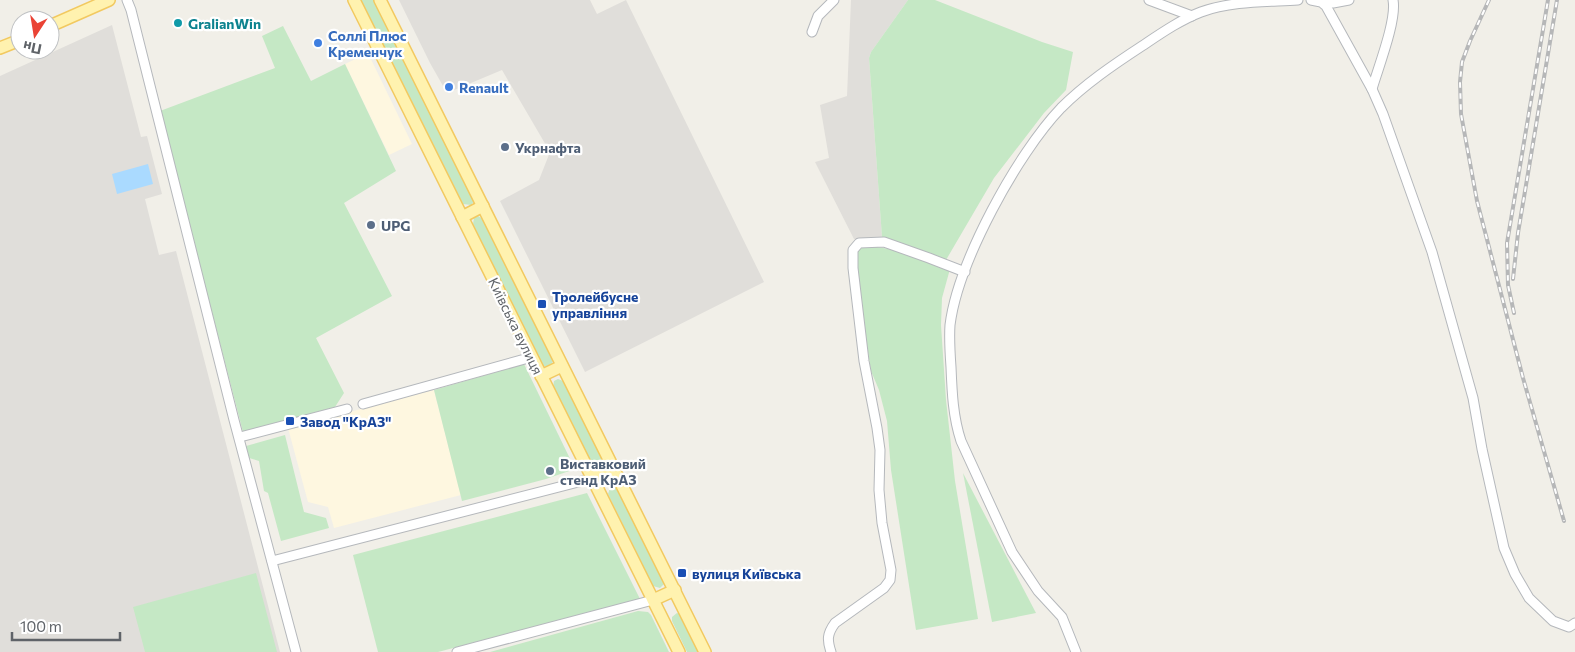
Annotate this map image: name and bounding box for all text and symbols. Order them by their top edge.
north arrow [10,10,60,60]
place label: GralianWin [188,15,261,32]
marker: GralianWin [172,17,184,29]
place label: Соллі Плюс Кременчук [328,27,407,60]
marker: Соллі Плюс Кременчук [312,37,324,49]
text: Пн [21,38,43,58]
place label: Renault [459,79,509,96]
marker: Renault [443,81,455,93]
place label: Укрнафта [515,139,581,156]
marker: Укрнафта [499,141,511,153]
place label: UPG [381,217,411,234]
marker: UPG [365,219,377,231]
street label: Київська вулиця [485,275,547,377]
place label: Тролейбусне управління [552,288,638,321]
marker: Тролейбусне управління [536,298,548,310]
place label: Завод "КрАЗ" [300,413,391,430]
marker: Завод "КрАЗ" [284,415,296,427]
place label: Виставковий стенд КрАЗ [560,455,646,488]
marker: Виставковий стенд КрАЗ [544,465,556,477]
place label: вулиця Київська [692,565,801,582]
marker: вулиця Київська [676,567,688,579]
scale bar [12,610,120,642]
text: 100 m [20,617,62,635]

